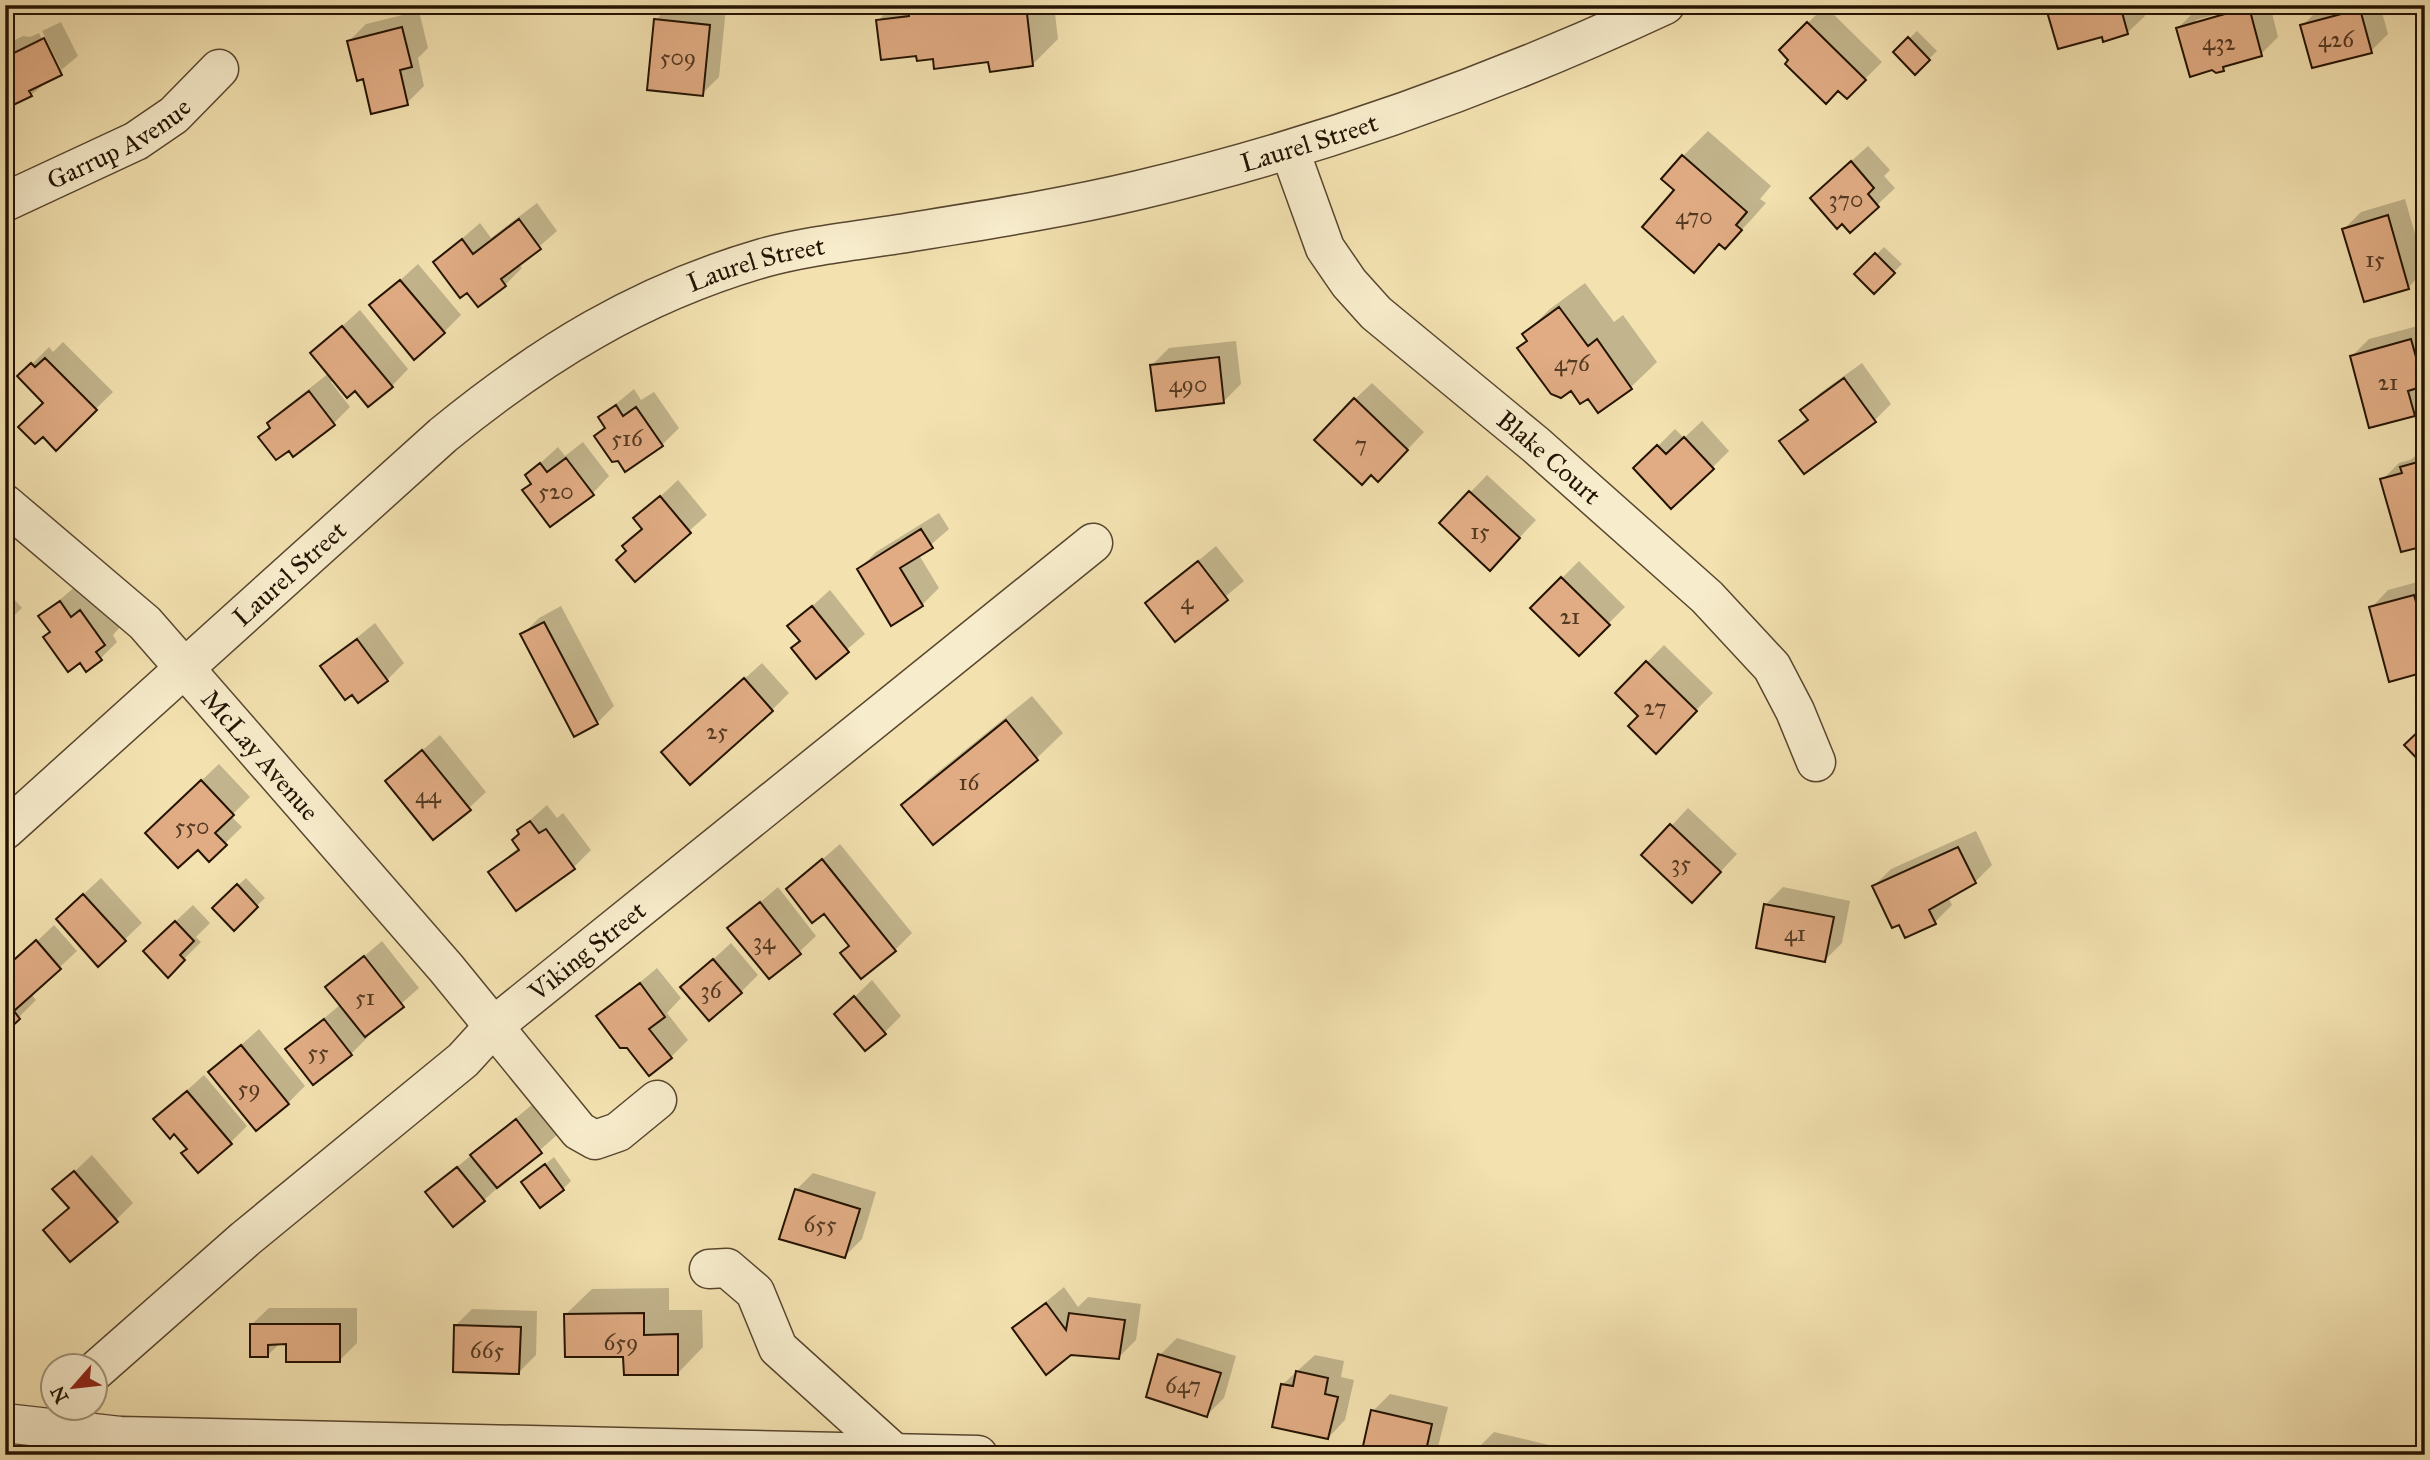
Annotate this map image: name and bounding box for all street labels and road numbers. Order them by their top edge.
street label: Garrup Avenue [42,91,198,196]
street label: Laurel Street [1237,106,1382,179]
street label: Laurel Street [682,229,827,299]
street label: Blake Court [1490,403,1607,511]
street label: Laurel Street [226,514,353,633]
street label: McLay Avenue [195,683,326,827]
street label: Viking Street [521,894,652,1008]

